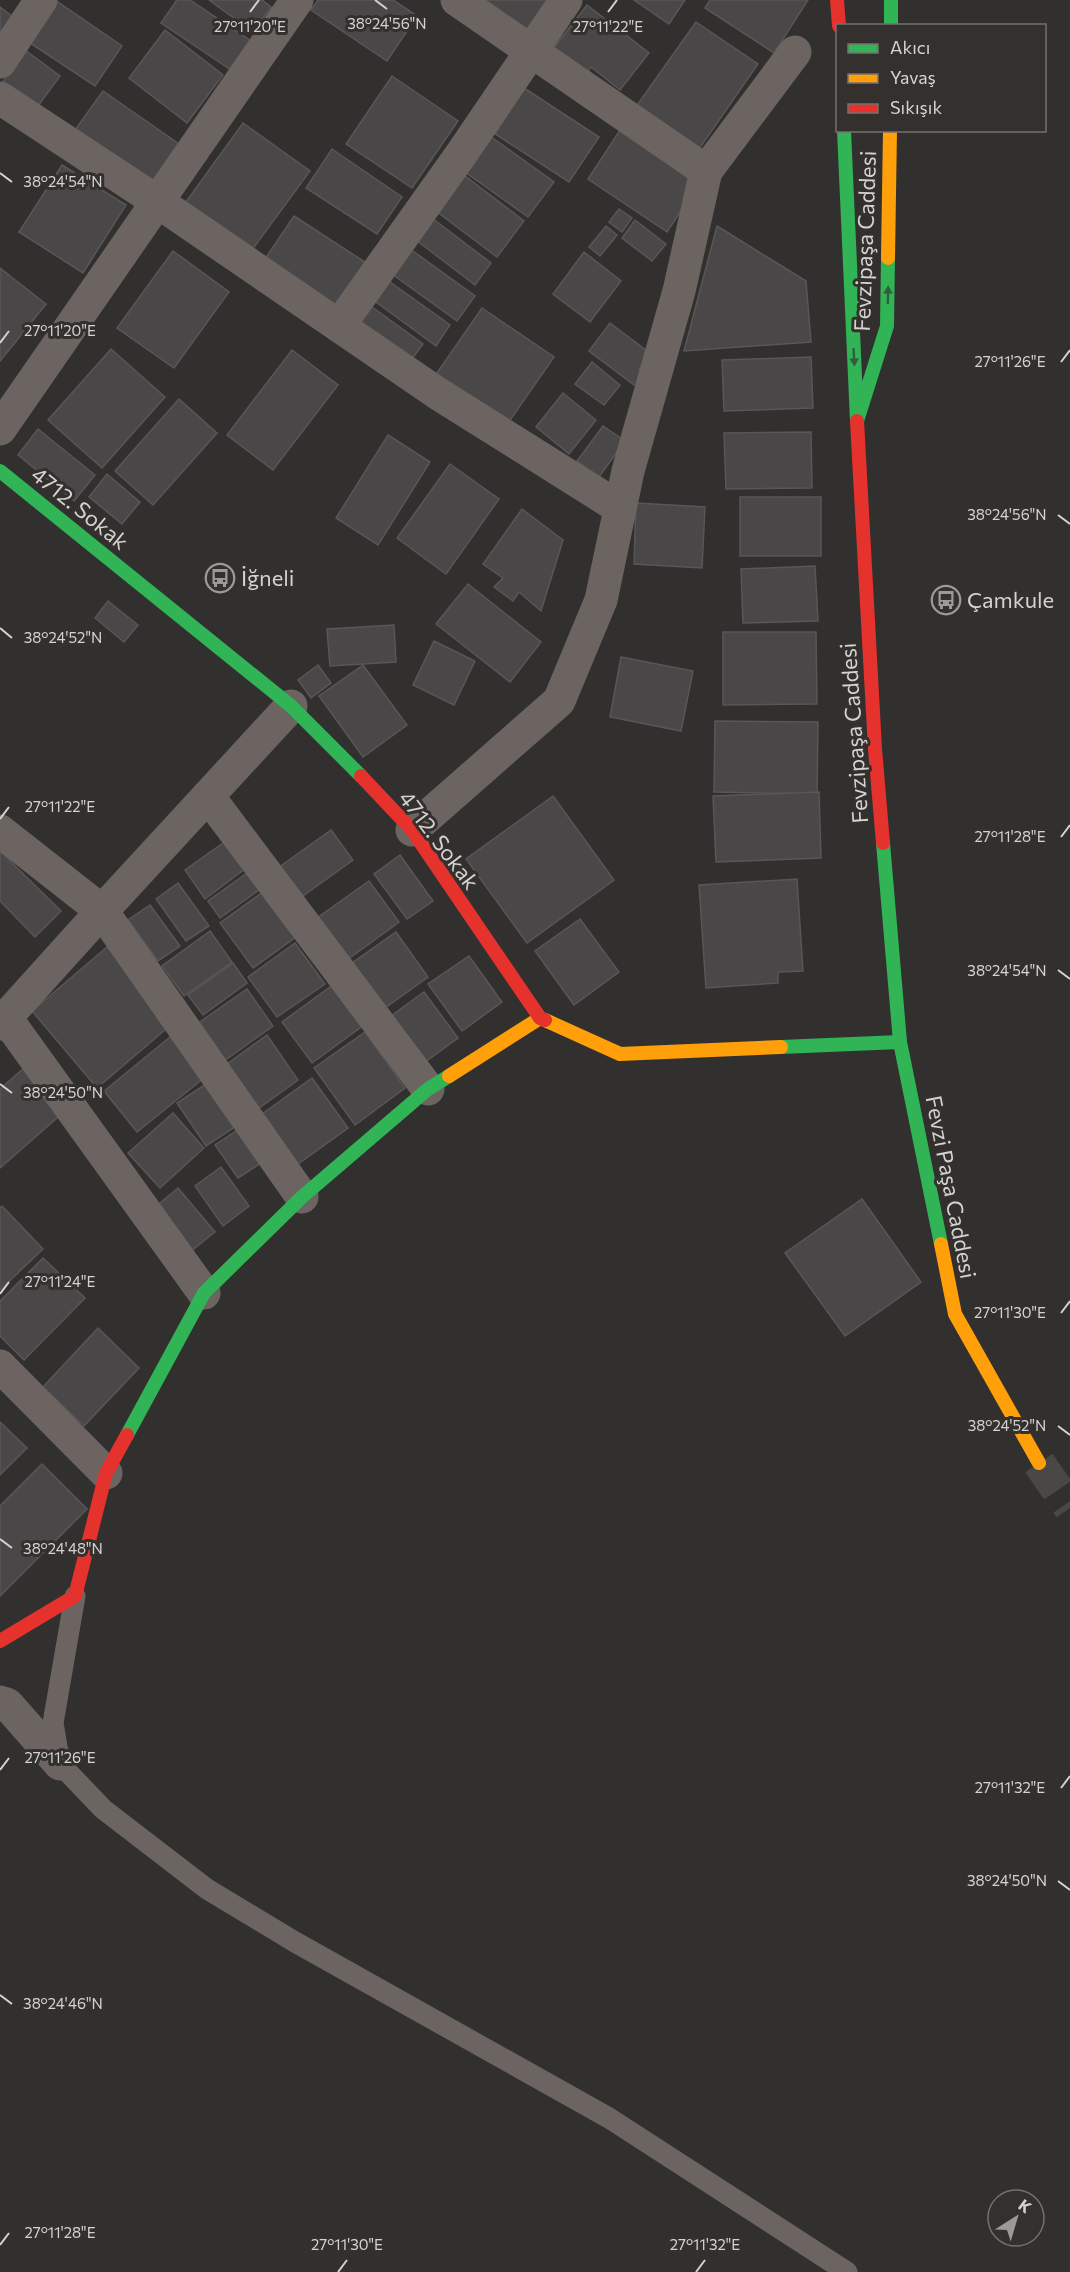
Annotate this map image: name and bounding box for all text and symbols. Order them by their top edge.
text: 38°24'56"N [347,14,427,32]
text: 27°11'20"E [214,17,286,35]
text: 27°11'22"E [573,17,643,35]
legend [836,24,1046,132]
text: Akıcı [890,36,930,58]
text: Yavaş [890,66,936,88]
text: Sıkışık [890,96,942,118]
street label: Fevzipaşa Caddesi [848,150,881,332]
text: 38°24'54"N [23,172,103,190]
one-way arrow [883,285,893,304]
text: 27°11'20"E [24,321,96,339]
one-way arrow [850,347,859,366]
text: 27°11'26"E [974,352,1046,370]
street label: 4712. Sokak [26,460,134,555]
text: 38°24'56"N [967,505,1047,523]
bus stop icon: İğneli [204,562,236,594]
place label: İğneli [241,564,295,591]
bus stop icon: Çamkule [930,584,962,616]
place label: Çamkule [967,586,1054,613]
text: 38°24'52"N [24,628,102,646]
street label: Fevzipaşa Caddesi [834,642,873,824]
street label: 4712. Sokak [393,785,485,895]
text: 27°11'22"E [25,797,95,815]
text: 27°11'28"E [974,827,1046,845]
text: 38°24'54"N [967,961,1047,979]
text: 38°24'50"N [23,1083,103,1101]
street label: Fevzi Paşa Caddesi [921,1093,982,1281]
text: 27°11'24"E [25,1272,95,1290]
text: 27°11'30"E [974,1303,1046,1321]
text: 38°24'52"N [968,1416,1046,1434]
text: 38°24'48"N [23,1539,103,1557]
text: 27°11'26"E [24,1748,96,1766]
text: 27°11'32"E [975,1778,1045,1796]
text: 38°24'50"N [967,1871,1047,1889]
text: 38°24'46"N [23,1994,103,2012]
north arrow [986,2188,1046,2248]
text: K [1015,2195,1036,2217]
text: 27°11'28"E [24,2223,96,2241]
text: 27°11'30"E [311,2235,383,2253]
text: 27°11'32"E [670,2235,740,2253]

